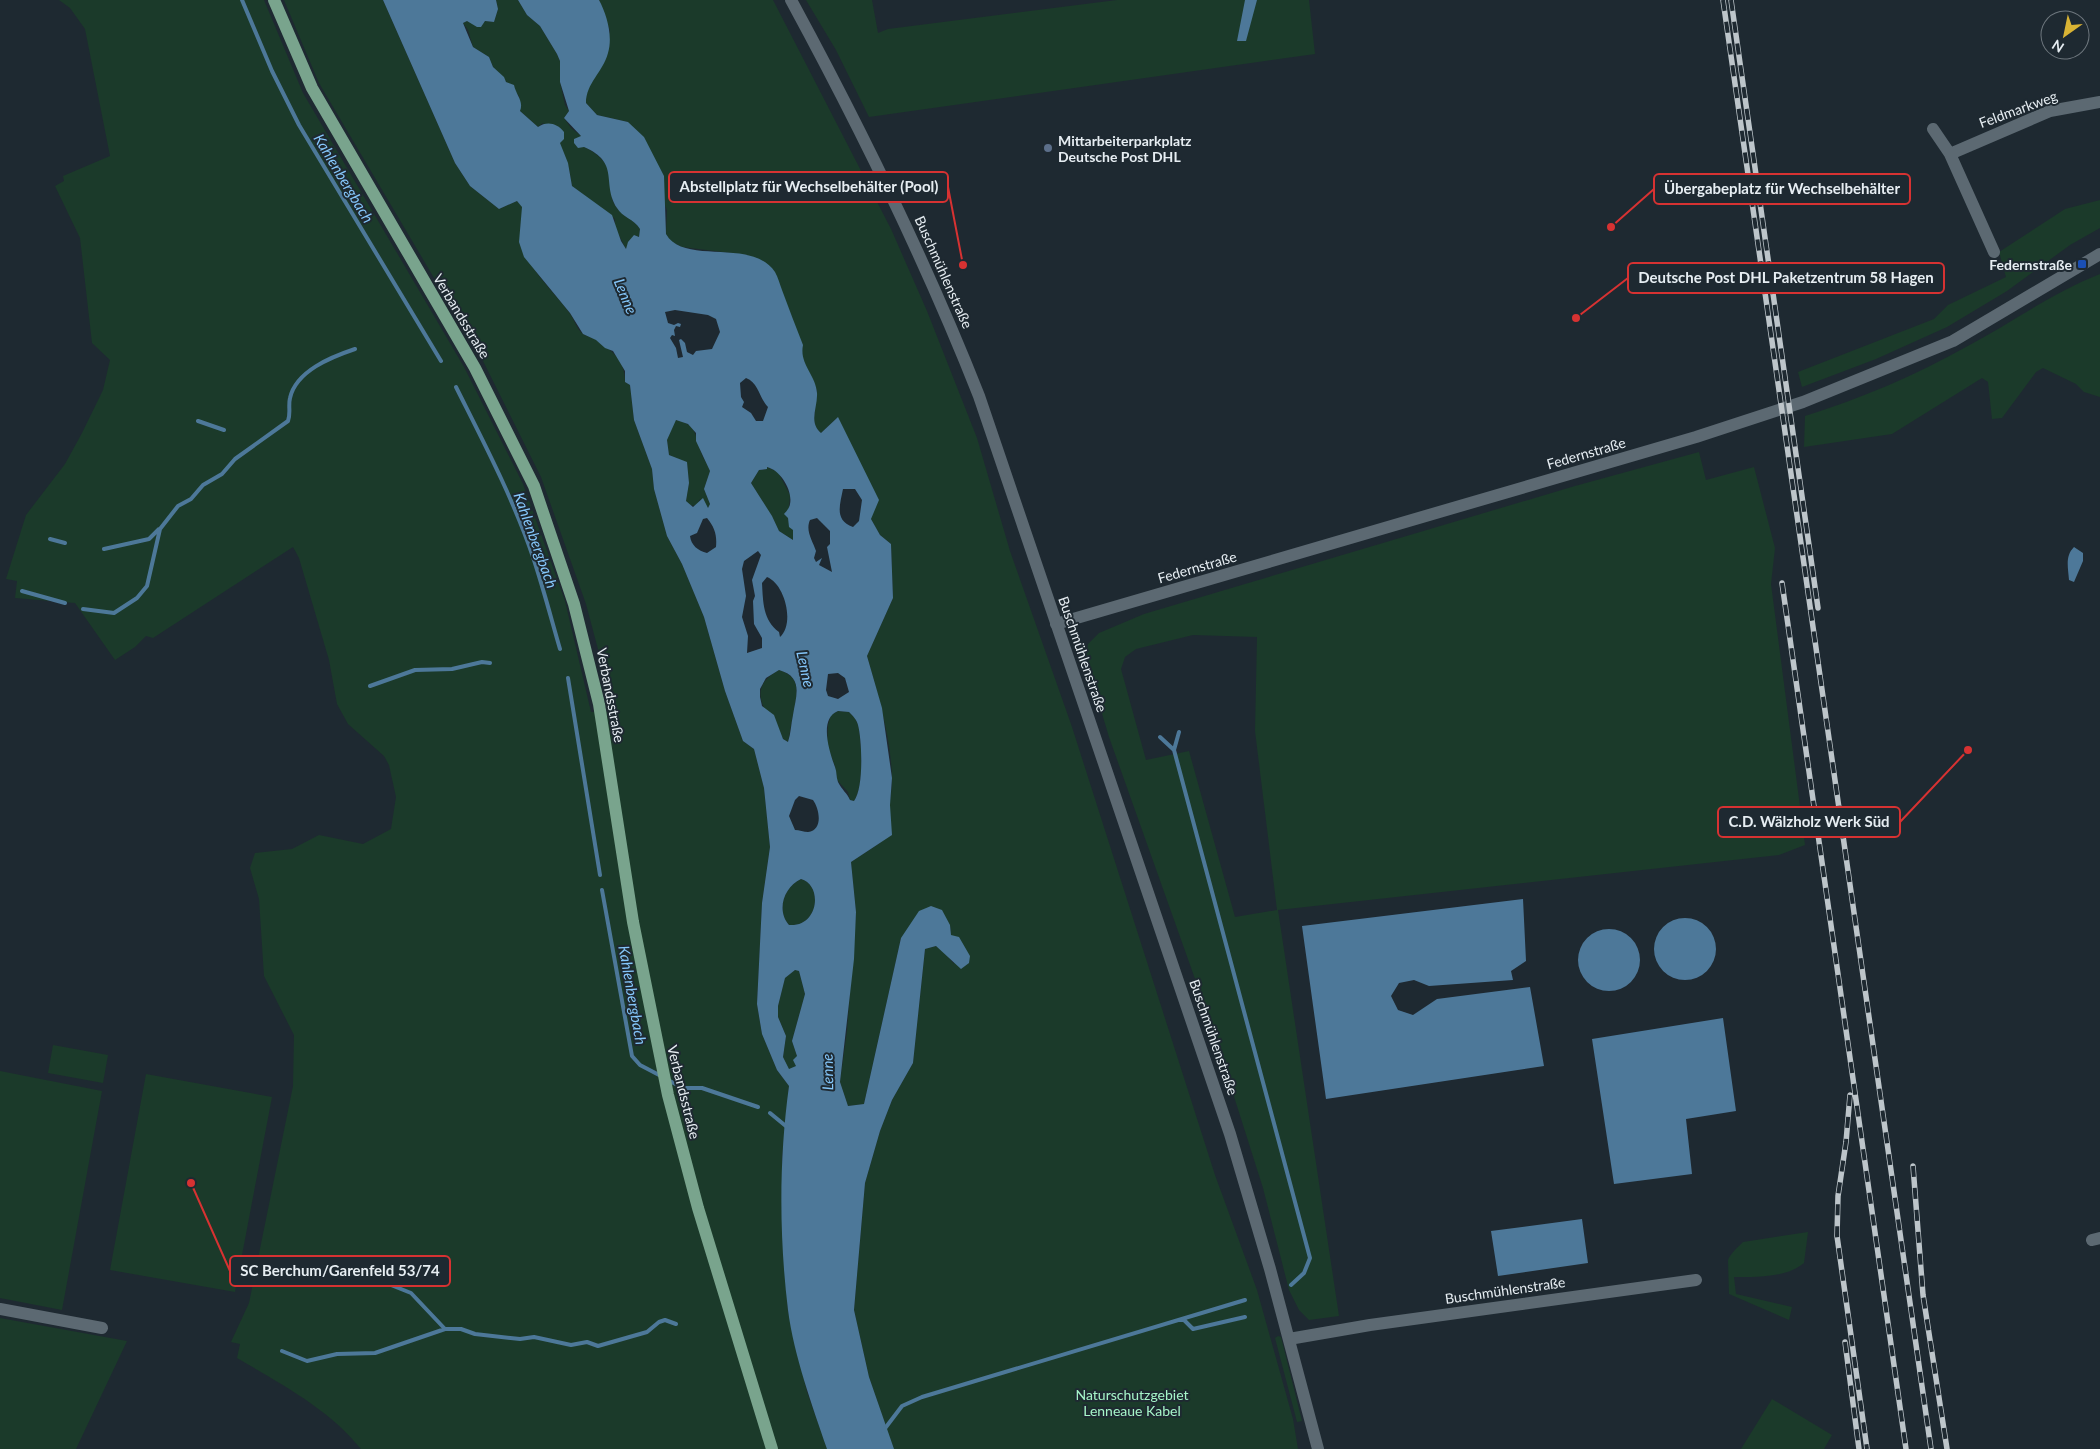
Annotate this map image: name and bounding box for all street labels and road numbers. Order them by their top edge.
street label: Feldmarkweg [1977,87,2059,131]
street label: Buschmühlenstraße [912,213,976,331]
street label: Verbandsstraße [430,270,494,362]
street label: Federnstraße [1545,434,1627,472]
street label: Federnstraße [1156,548,1238,586]
street label: Buschmühlenstraße [1055,594,1111,714]
street label: Verbandsstraße [594,646,628,744]
street label: Buschmühlenstraße [1186,977,1242,1097]
street label: Verbandsstraße [664,1043,704,1141]
street label: Buschmühlenstraße [1444,1273,1566,1307]

